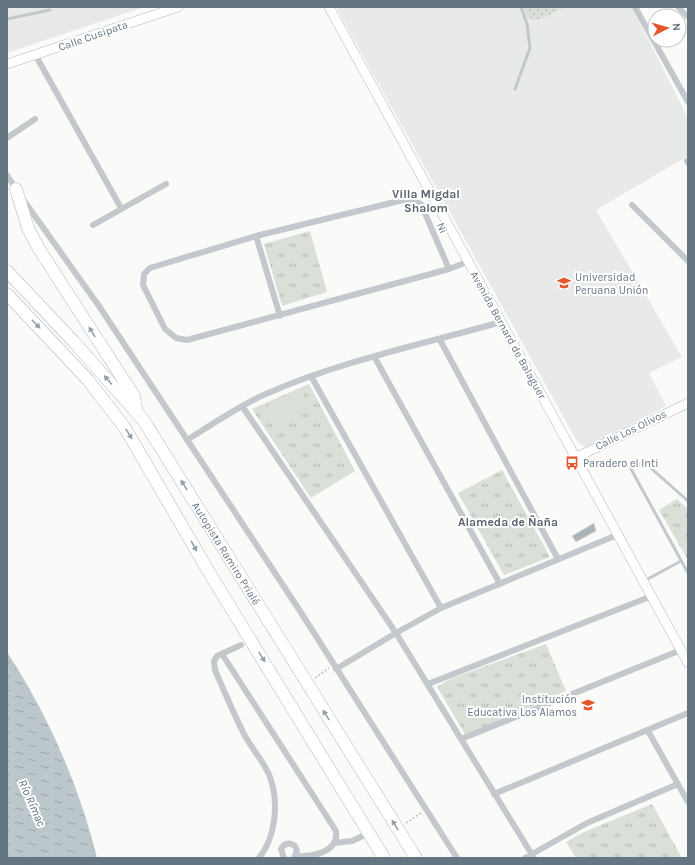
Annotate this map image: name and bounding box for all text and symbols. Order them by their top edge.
north arrow [647,8,687,48]
street label: Calle Cusipata [57,18,129,54]
text: N [670,22,683,32]
district label: Villa Migdal Shalom [392,187,460,215]
street label: Ni [434,220,450,236]
street label: Avenida Bernard de Balaguer [467,269,549,401]
place label: Universidad Peruana Unión [575,271,649,297]
school or university icon: Universidad Peruana Unión [556,275,572,291]
one-way arrow [31,319,41,329]
one-way arrow [88,327,96,337]
one-way arrow [103,375,112,386]
street label: Calle Los Olivos [593,407,669,453]
one-way arrow [125,429,133,439]
bus stop icon: Paradero el Inti [564,455,580,471]
place label: Paradero el Inti [583,457,658,470]
one-way arrow [180,479,187,491]
street label: Autopista Ramiro Prialé [189,499,263,607]
district label: Alameda de Ñaña [458,514,558,529]
one-way arrow [191,540,198,552]
one-way arrow [258,651,265,663]
place label: Institución Educativa Los Alamos [467,693,577,719]
school or university icon: Institución Educativa Los Alamos [580,697,596,713]
one-way arrow [323,709,330,720]
water label: Río Rímac [15,777,49,829]
one-way arrow [392,819,399,831]

